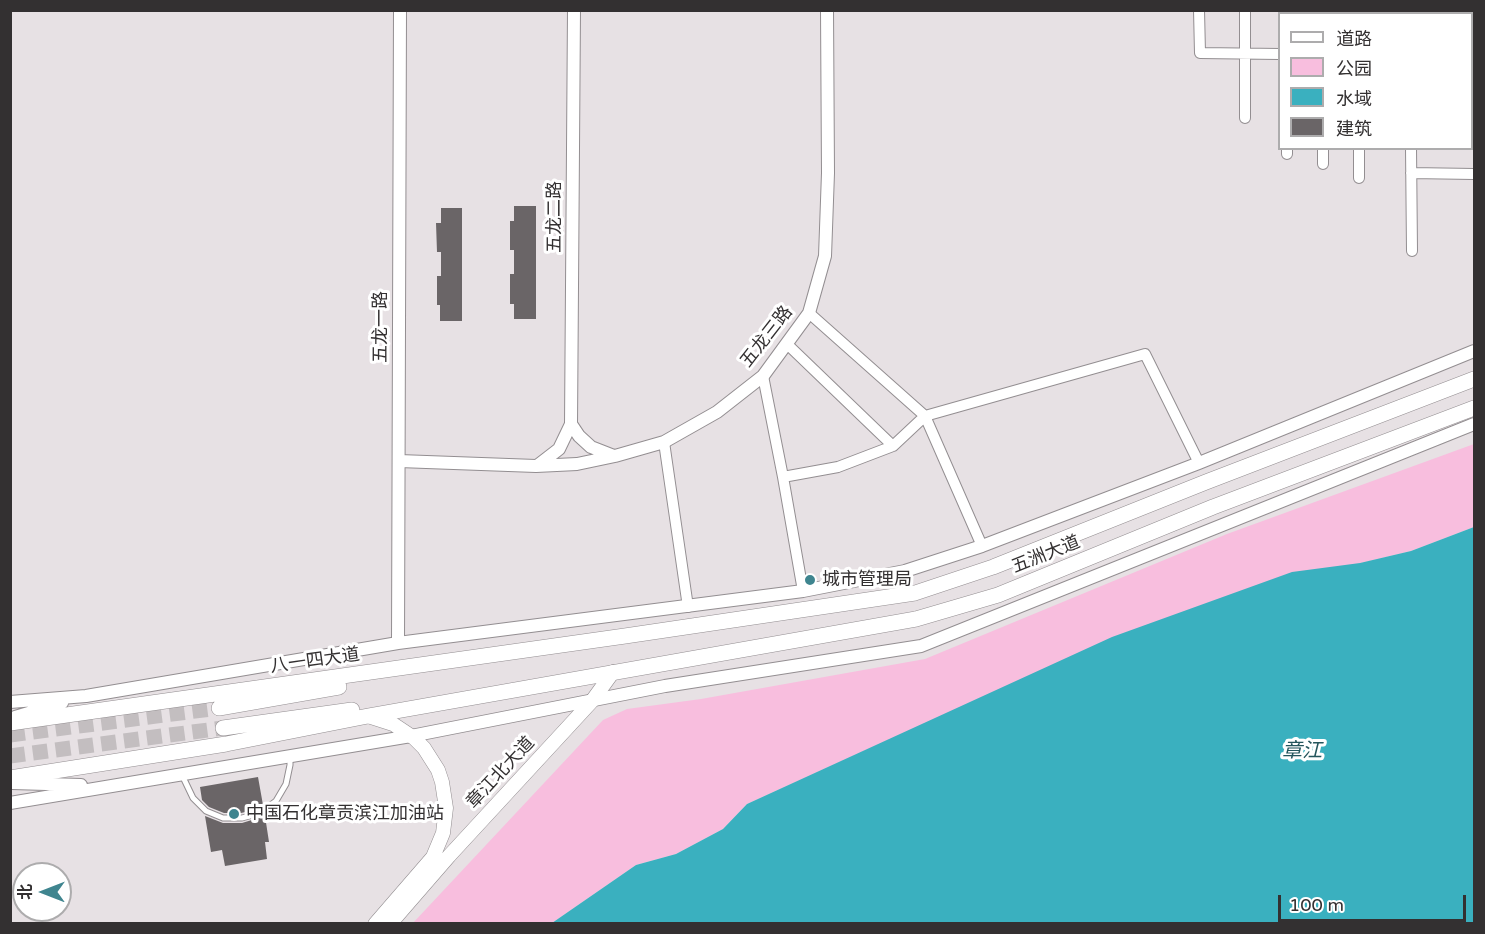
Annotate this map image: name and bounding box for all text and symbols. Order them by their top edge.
legend [1278,12,1473,150]
text: 道路 [1336,28,1372,50]
text: 公园 [1336,58,1372,80]
text: 水域 [1336,88,1372,110]
text: 建筑 [1336,118,1372,140]
street label: 五龙二路 [544,181,566,253]
street label: 五龙一路 [370,291,392,363]
street label: 五龙三路 [736,302,798,372]
street label: 五洲大道 [1009,532,1083,578]
place label: 城市管理局 [822,569,912,591]
marker: 城市管理局 [803,573,817,587]
street label: 八一四大道 [269,644,361,678]
street label: 章江北大道 [462,733,540,813]
water label: 章江 [1282,740,1322,764]
place label: 中国石化章贡滨江加油站 [246,803,444,825]
marker: 中国石化章贡滨江加油站 [227,807,241,821]
north arrow [12,862,72,922]
scale bar [1281,883,1468,921]
text: 北 [16,884,36,900]
text: 100 m [1289,894,1344,916]

